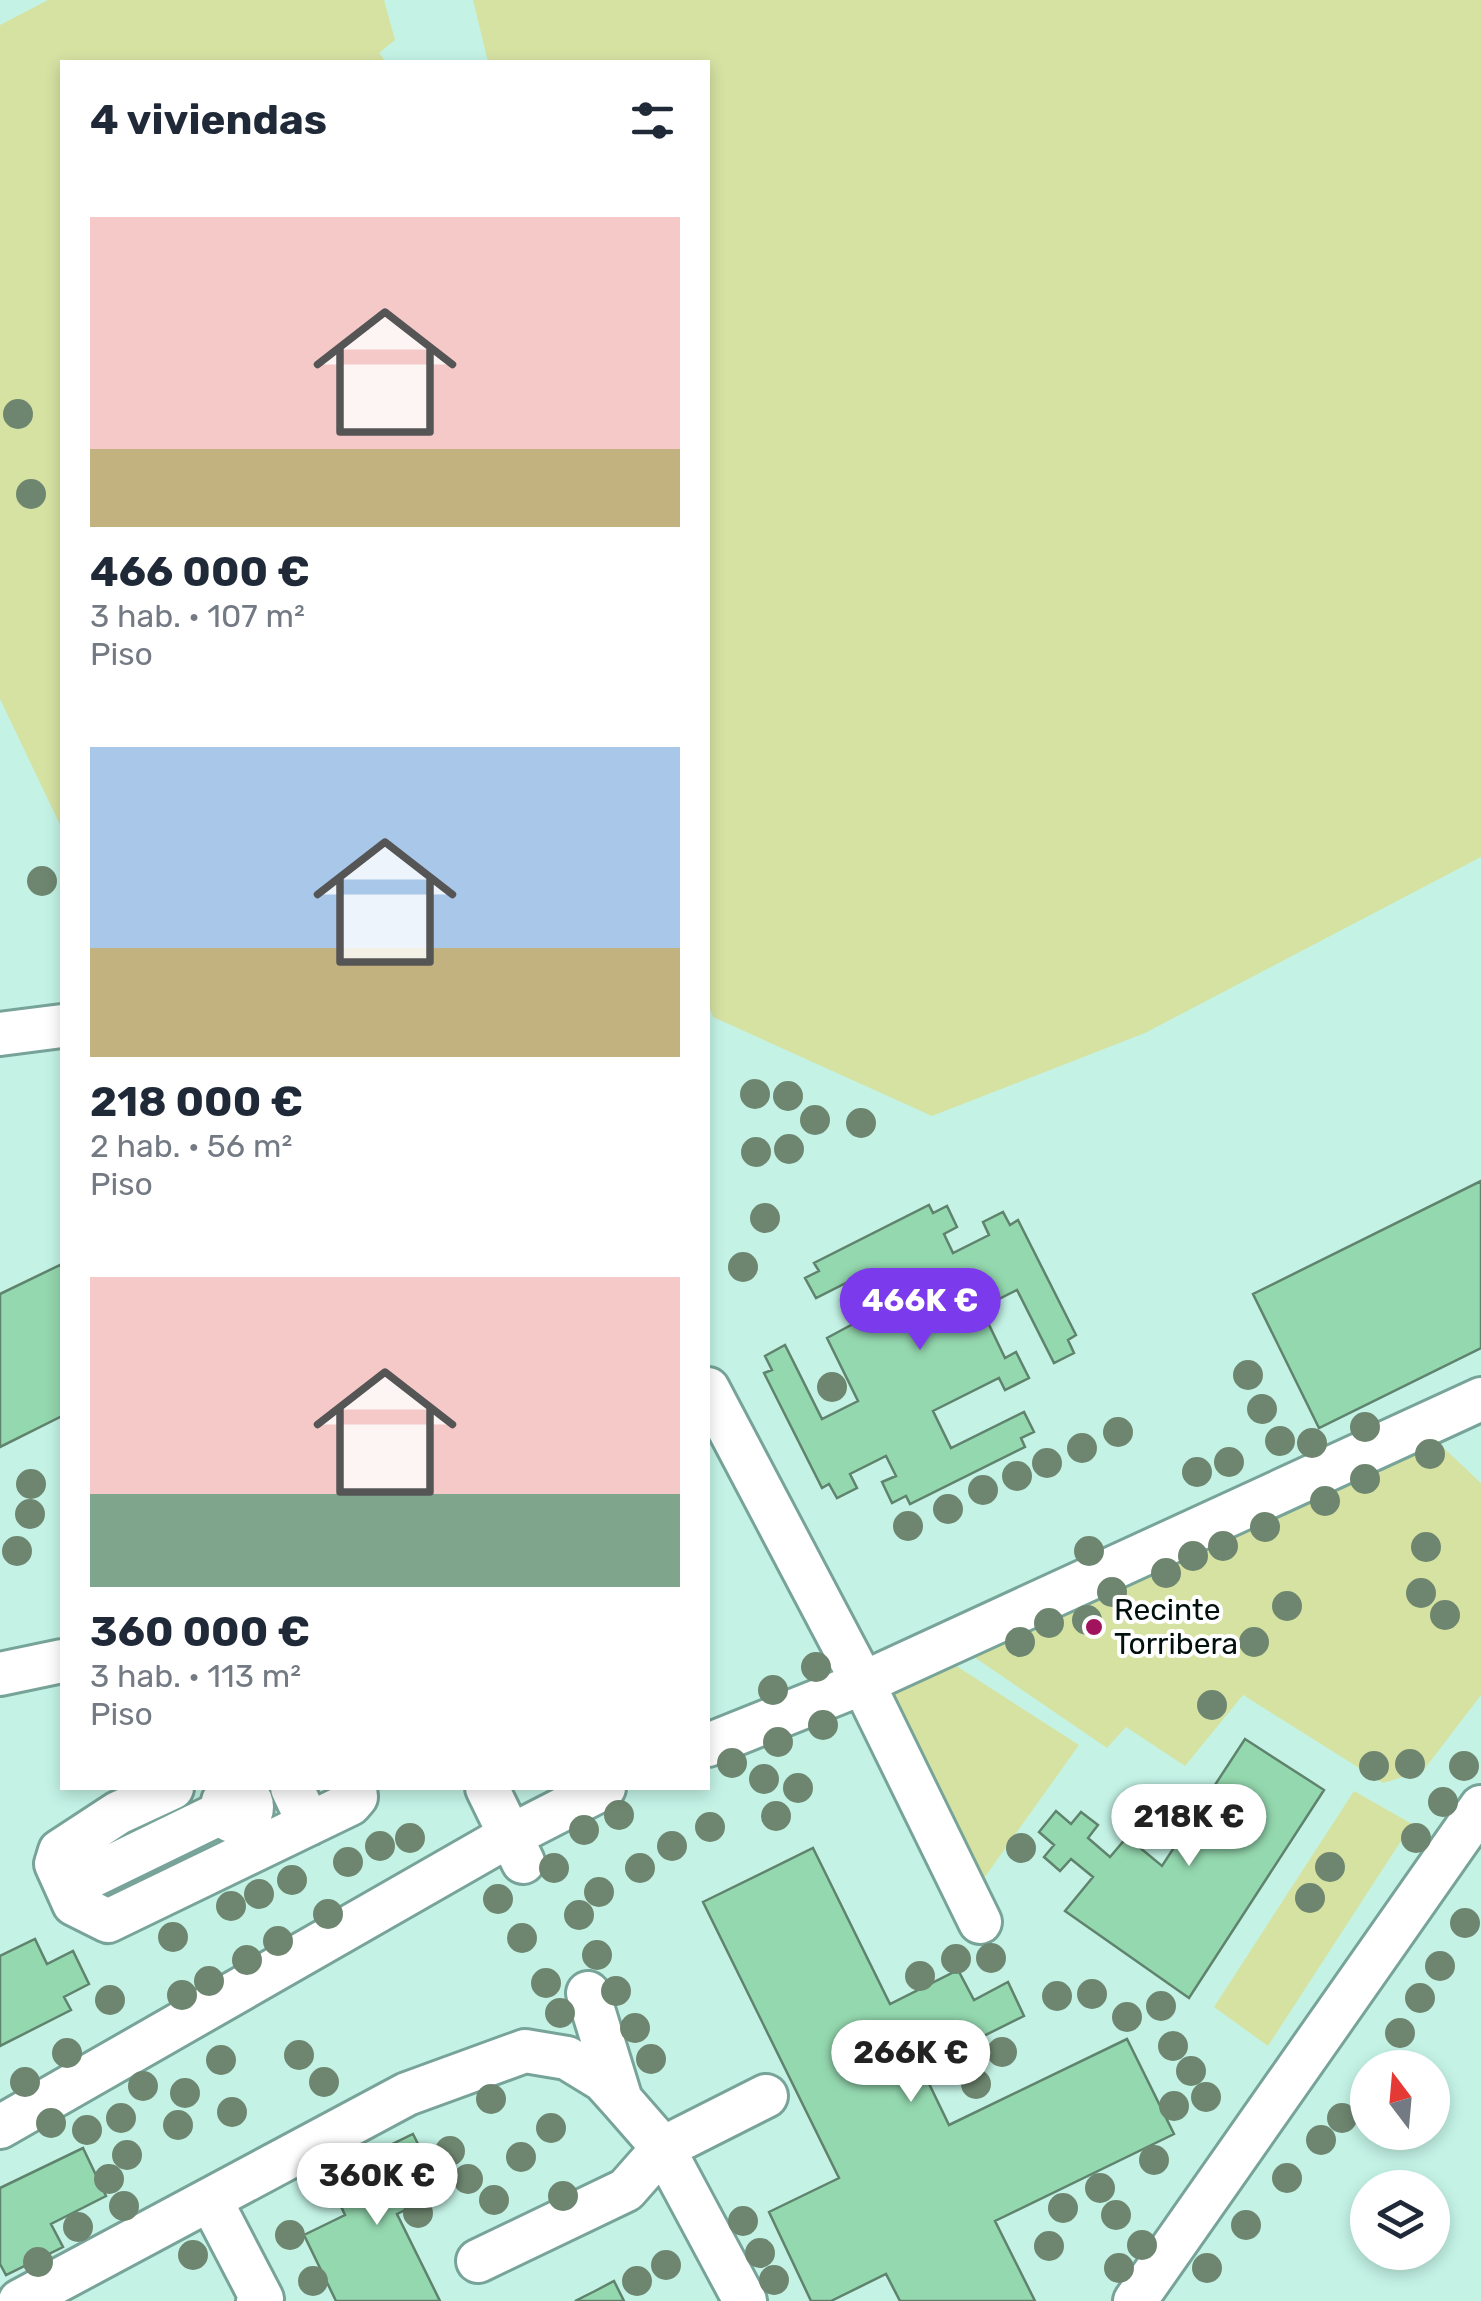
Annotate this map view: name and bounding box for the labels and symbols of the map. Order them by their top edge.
pin: 466K € [839,1268,1001,1353]
place label: Recinte Torribera [1114,1592,1238,1662]
marker: Recinte Torribera [1083,1616,1105,1638]
pin: 218K € [1108,1784,1270,1869]
pin: 266K € [830,2020,992,2105]
north arrow [1350,2050,1450,2150]
pin: 360K € [296,2143,458,2228]

